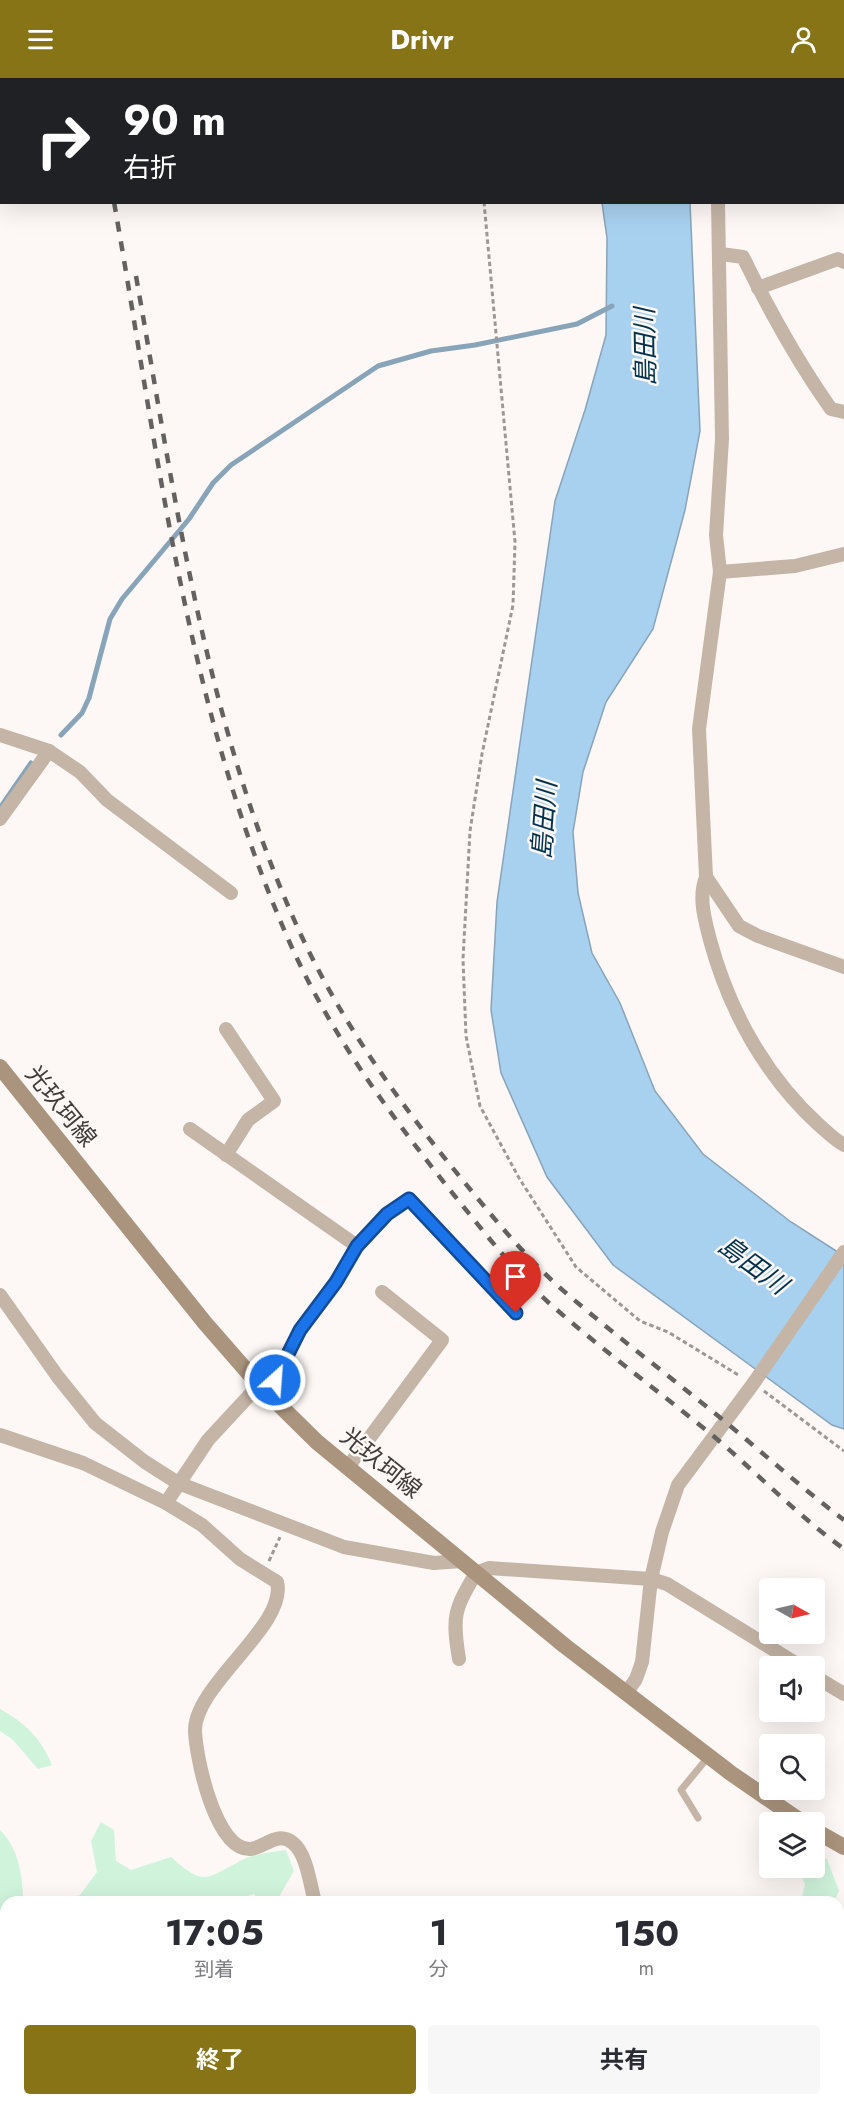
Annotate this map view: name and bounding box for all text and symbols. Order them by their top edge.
text: Drivr [390,20,454,59]
icon: menu [24,23,57,56]
icon: person [787,23,820,56]
text: 90 m [123,90,226,151]
icon: right [24,102,102,180]
text: 右折 [123,148,177,187]
water label: 島田川 [625,305,665,386]
water label: 島田川 [522,777,566,860]
street label: 光玖珂線 [18,1057,105,1154]
water label: 島田川 [710,1227,798,1305]
pin [490,1251,541,1313]
icon: arrive [499,1260,532,1293]
position arrow [243,1348,307,1412]
street label: 光玖珂線 [333,1419,430,1506]
north arrow [759,1578,825,1644]
map controls [759,1578,825,1878]
button: sound [759,1656,825,1722]
button: search [759,1734,825,1800]
button: layers [759,1812,825,1878]
text: 17:05 [165,1906,264,1958]
text: 1 [429,1906,448,1958]
text: 150 [614,1907,679,1959]
text: m [638,1954,654,1983]
text: 到着 [194,1955,234,1984]
text: 分 [429,1955,449,1984]
button: 終了 [24,2025,416,2094]
button: 共有 [428,2025,820,2094]

